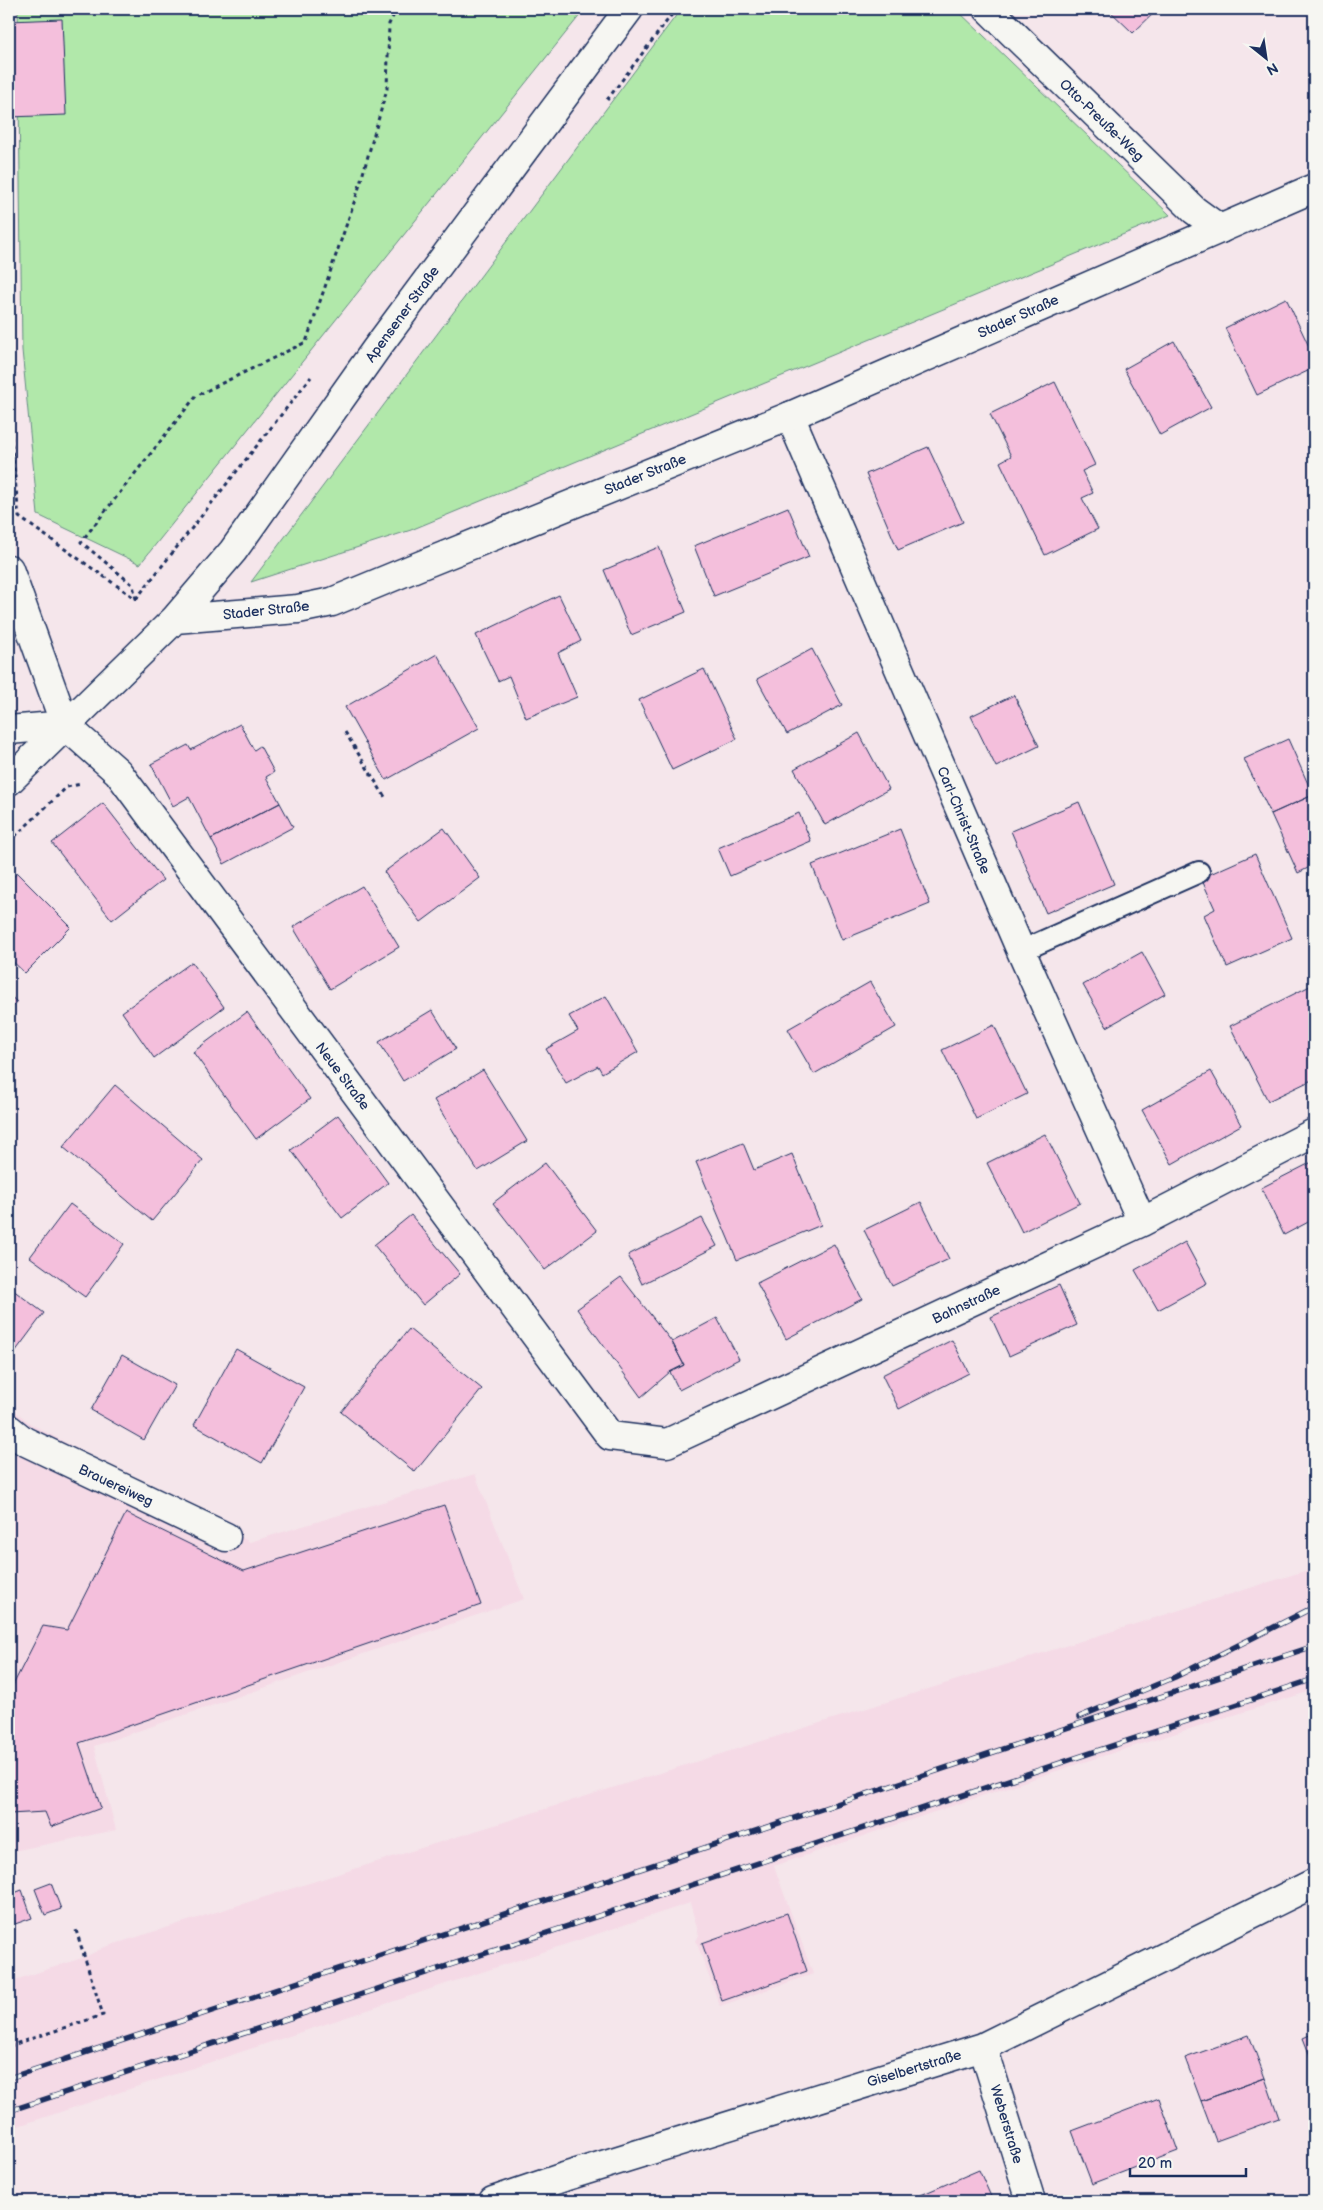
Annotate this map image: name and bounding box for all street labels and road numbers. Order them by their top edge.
street label: Otto-Preuße-Weg [1056,76,1147,165]
street label: Apensener Straße [362,263,443,366]
street label: Stader Straße [975,291,1061,342]
street label: Stader Straße [602,450,689,499]
street label: Stader Straße [222,598,310,623]
street label: Carl-Christ-Straße [933,764,994,877]
street label: Neue Straße [312,1039,373,1113]
street label: Bahnstraße [929,1281,1003,1328]
street label: Brauereiweg [76,1461,156,1510]
street label: Giselbertstraße [865,2046,963,2091]
street label: Weberstraße [986,2083,1027,2166]

